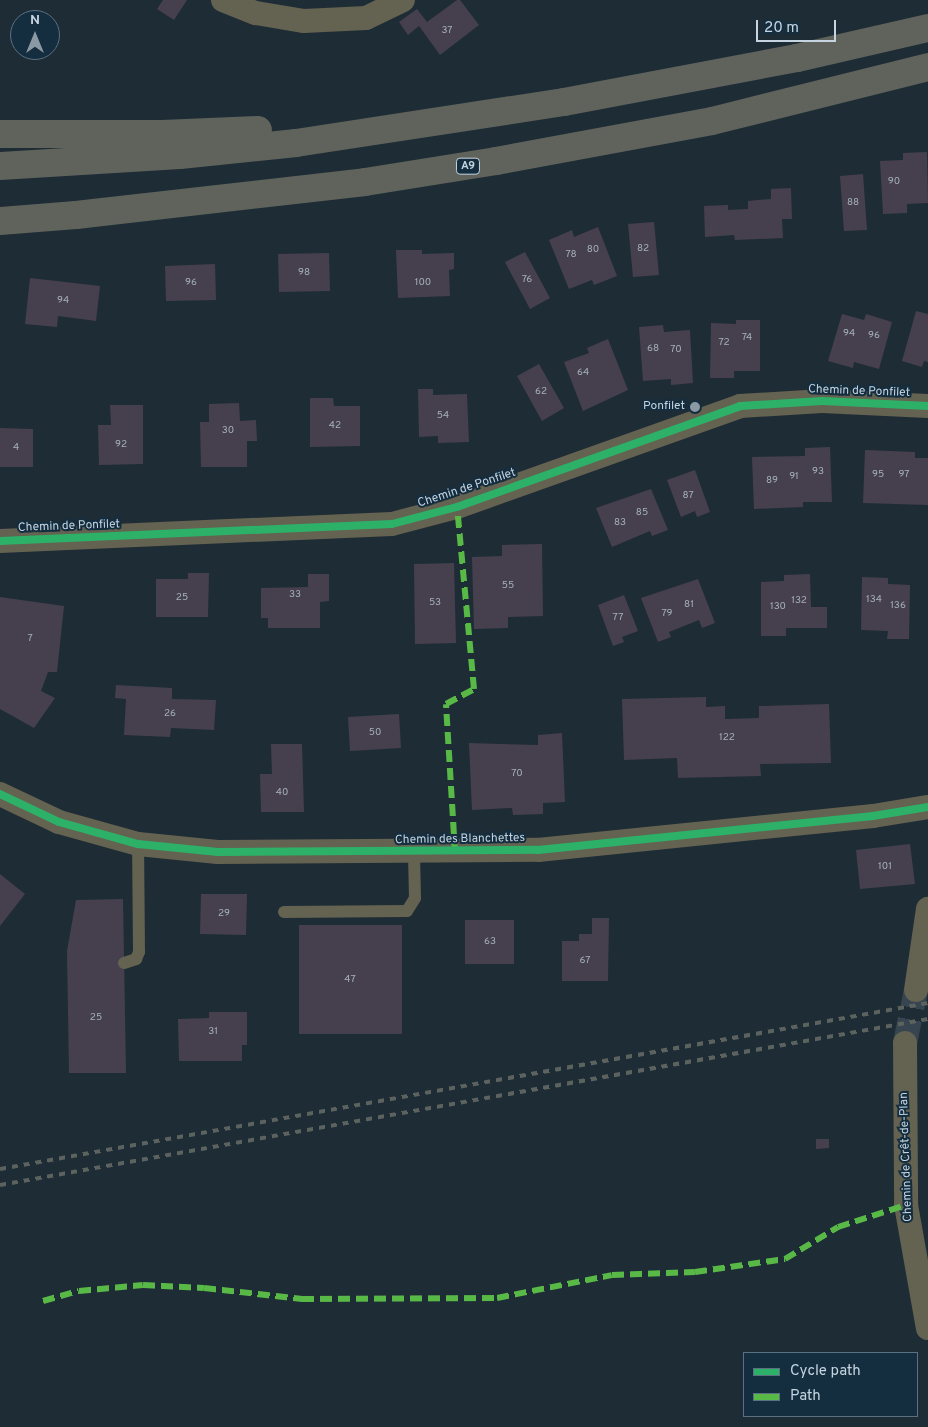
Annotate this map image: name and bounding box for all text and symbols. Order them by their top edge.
north arrow [10,10,60,60]
scale bar [758,10,838,42]
text: N [30,12,40,29]
text: 20 m [764,19,799,38]
house number: 37 [441,25,453,37]
road number: A9 [456,158,480,175]
house number: 90 [888,176,900,188]
house number: 88 [847,197,859,209]
house number: 82 [637,243,649,255]
house number: 80 [587,244,599,256]
house number: 78 [565,249,577,261]
house number: 98 [298,267,310,279]
house number: 76 [522,274,532,286]
house number: 96 [185,277,197,289]
house number: 100 [415,277,431,289]
house number: 94 [57,295,69,307]
house number: 94 [843,328,855,340]
house number: 96 [868,330,880,342]
house number: 74 [742,332,752,344]
house number: 72 [718,337,730,349]
house number: 68 [647,343,659,355]
house number: 70 [670,344,682,356]
house number: 64 [577,367,589,379]
street label: Chemin de Ponfilet [808,383,910,401]
house number: 62 [535,386,547,398]
place label: Ponfilet [643,400,685,414]
marker: Ponfilet [689,401,701,413]
house number: 54 [437,410,449,422]
house number: 42 [329,420,341,432]
house number: 30 [222,425,234,437]
house number: 92 [115,439,127,451]
house number: 4 [13,442,19,454]
street label: Chemin de Ponfilet [416,466,518,512]
house number: 93 [812,466,824,478]
house number: 95 [872,469,884,481]
house number: 97 [899,469,909,481]
house number: 91 [789,471,799,483]
house number: 89 [766,475,778,487]
house number: 87 [682,490,694,502]
house number: 85 [636,507,648,519]
house number: 83 [614,517,626,529]
street label: Chemin de Ponfilet [18,518,120,536]
house number: 55 [502,580,514,592]
house number: 33 [289,589,301,601]
house number: 25 [176,592,188,604]
house number: 134 [866,594,882,606]
house number: 132 [791,595,807,607]
house number: 53 [429,597,441,609]
house number: 81 [684,599,694,611]
house number: 136 [890,600,906,612]
house number: 130 [770,601,786,613]
house number: 79 [661,608,673,620]
house number: 77 [613,612,623,624]
house number: 7 [27,633,33,645]
house number: 26 [164,708,176,720]
house number: 50 [369,727,381,739]
house number: 122 [719,732,735,744]
house number: 70 [511,768,523,780]
house number: 40 [276,787,288,799]
street label: Chemin des Blanchettes [395,832,525,848]
house number: 101 [878,861,892,873]
house number: 29 [218,908,230,920]
house number: 63 [484,936,496,948]
house number: 67 [580,955,590,967]
house number: 47 [344,974,356,986]
house number: 25 [90,1012,102,1024]
house number: 31 [208,1026,218,1038]
street label: Chemin de Crêt-de-Plan [898,1092,916,1222]
legend [743,1352,918,1417]
text: Cycle path [790,1362,861,1381]
text: Path [790,1387,821,1406]

